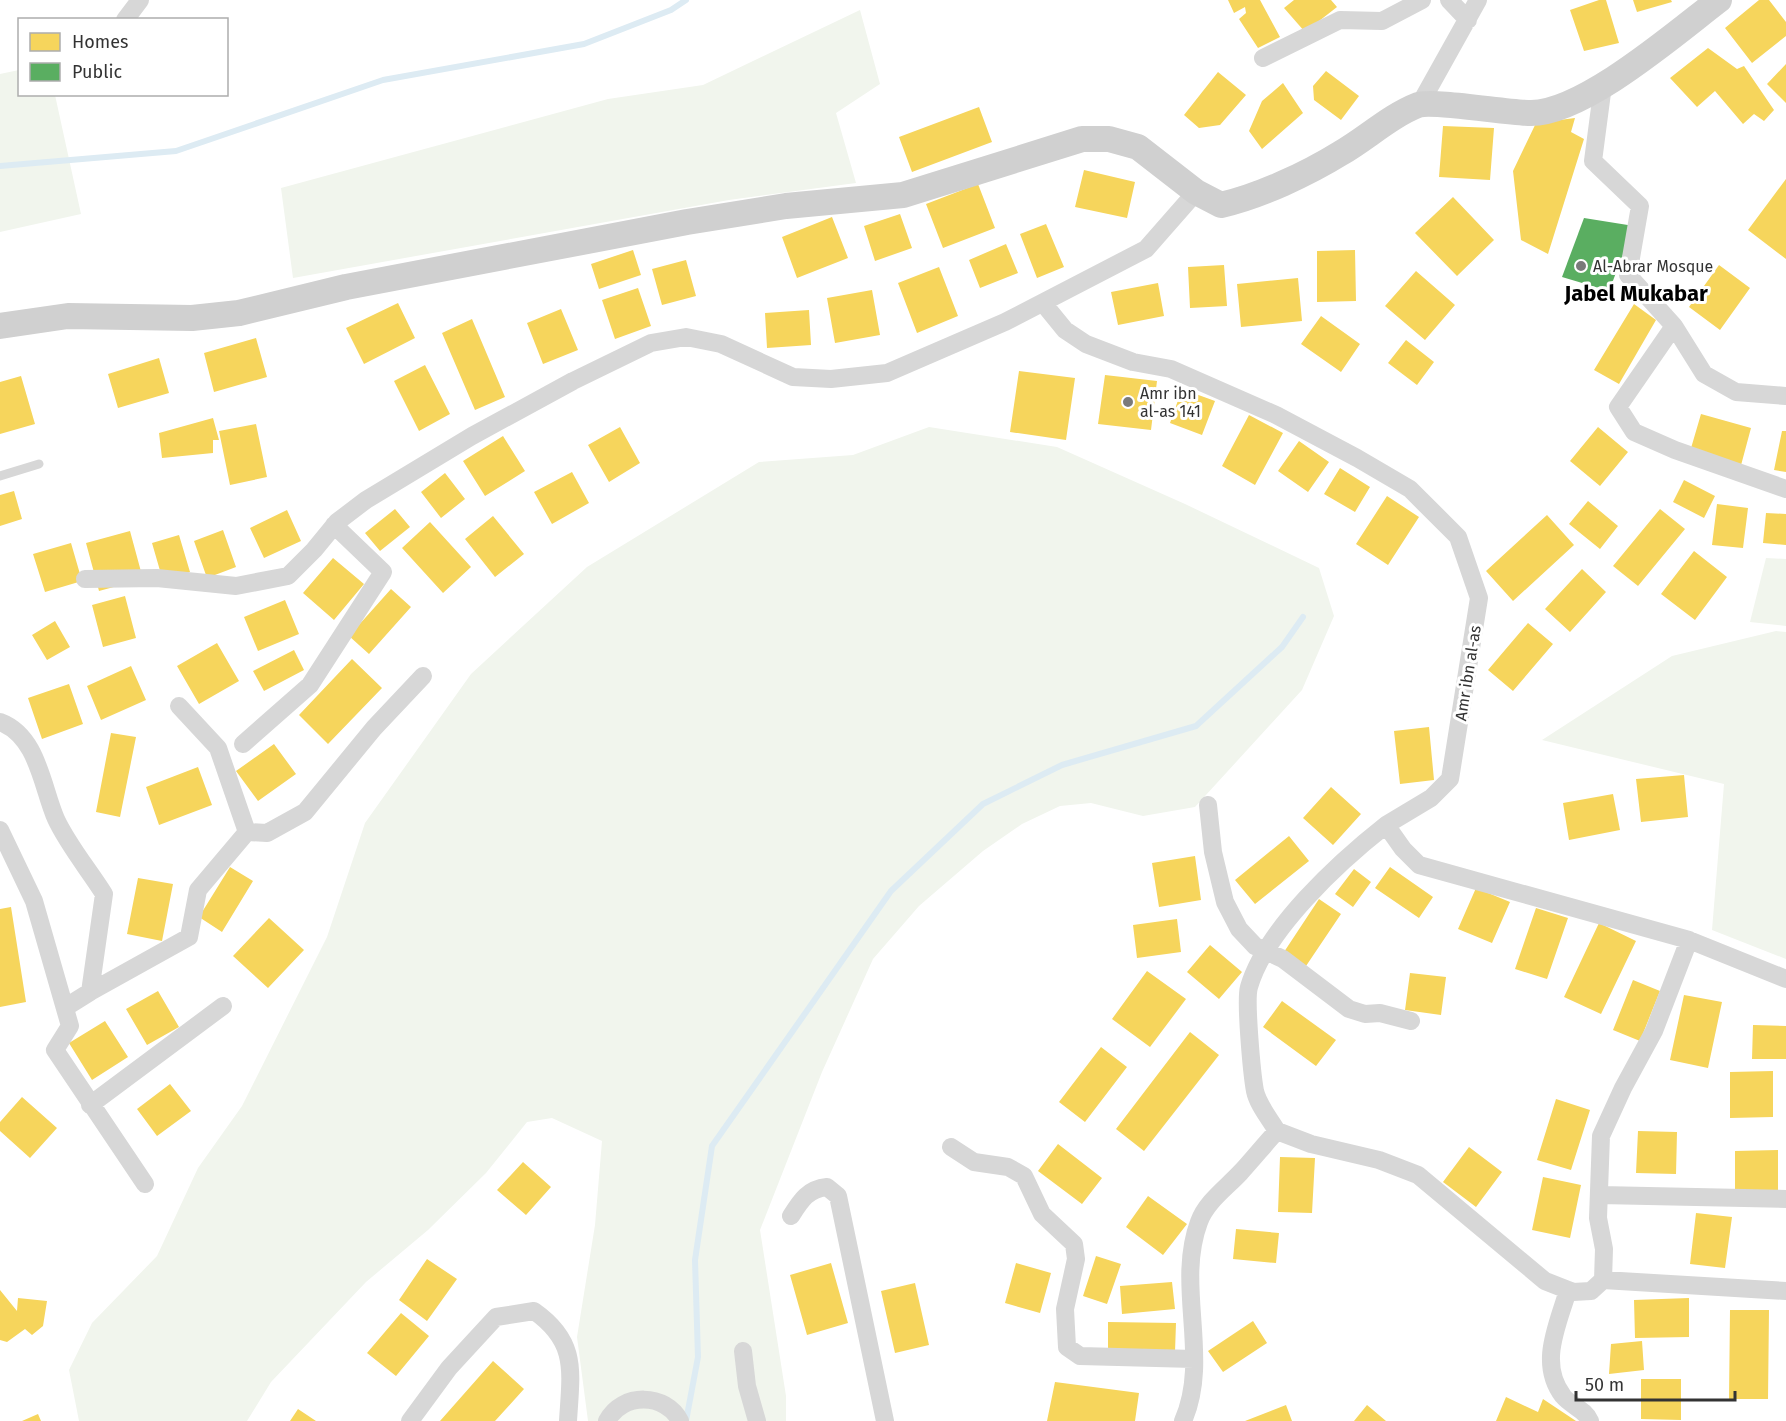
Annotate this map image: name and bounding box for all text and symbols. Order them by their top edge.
legend [18,18,228,96]
text: Homes [72,31,128,53]
text: Public [72,61,122,83]
place label: Al-Abrar Mosque [1593,257,1713,276]
marker: Al-Abrar Mosque [1574,259,1588,273]
district label: Jabel Mukabar [1563,280,1708,307]
place label: Amr ibn al-as 141 [1140,384,1201,421]
marker: Amr ibn al-as 141 [1121,395,1135,409]
street label: Amr ibn al-as [1451,624,1485,722]
scale bar [1576,1364,1735,1402]
text: 50 m [1585,1374,1624,1396]

